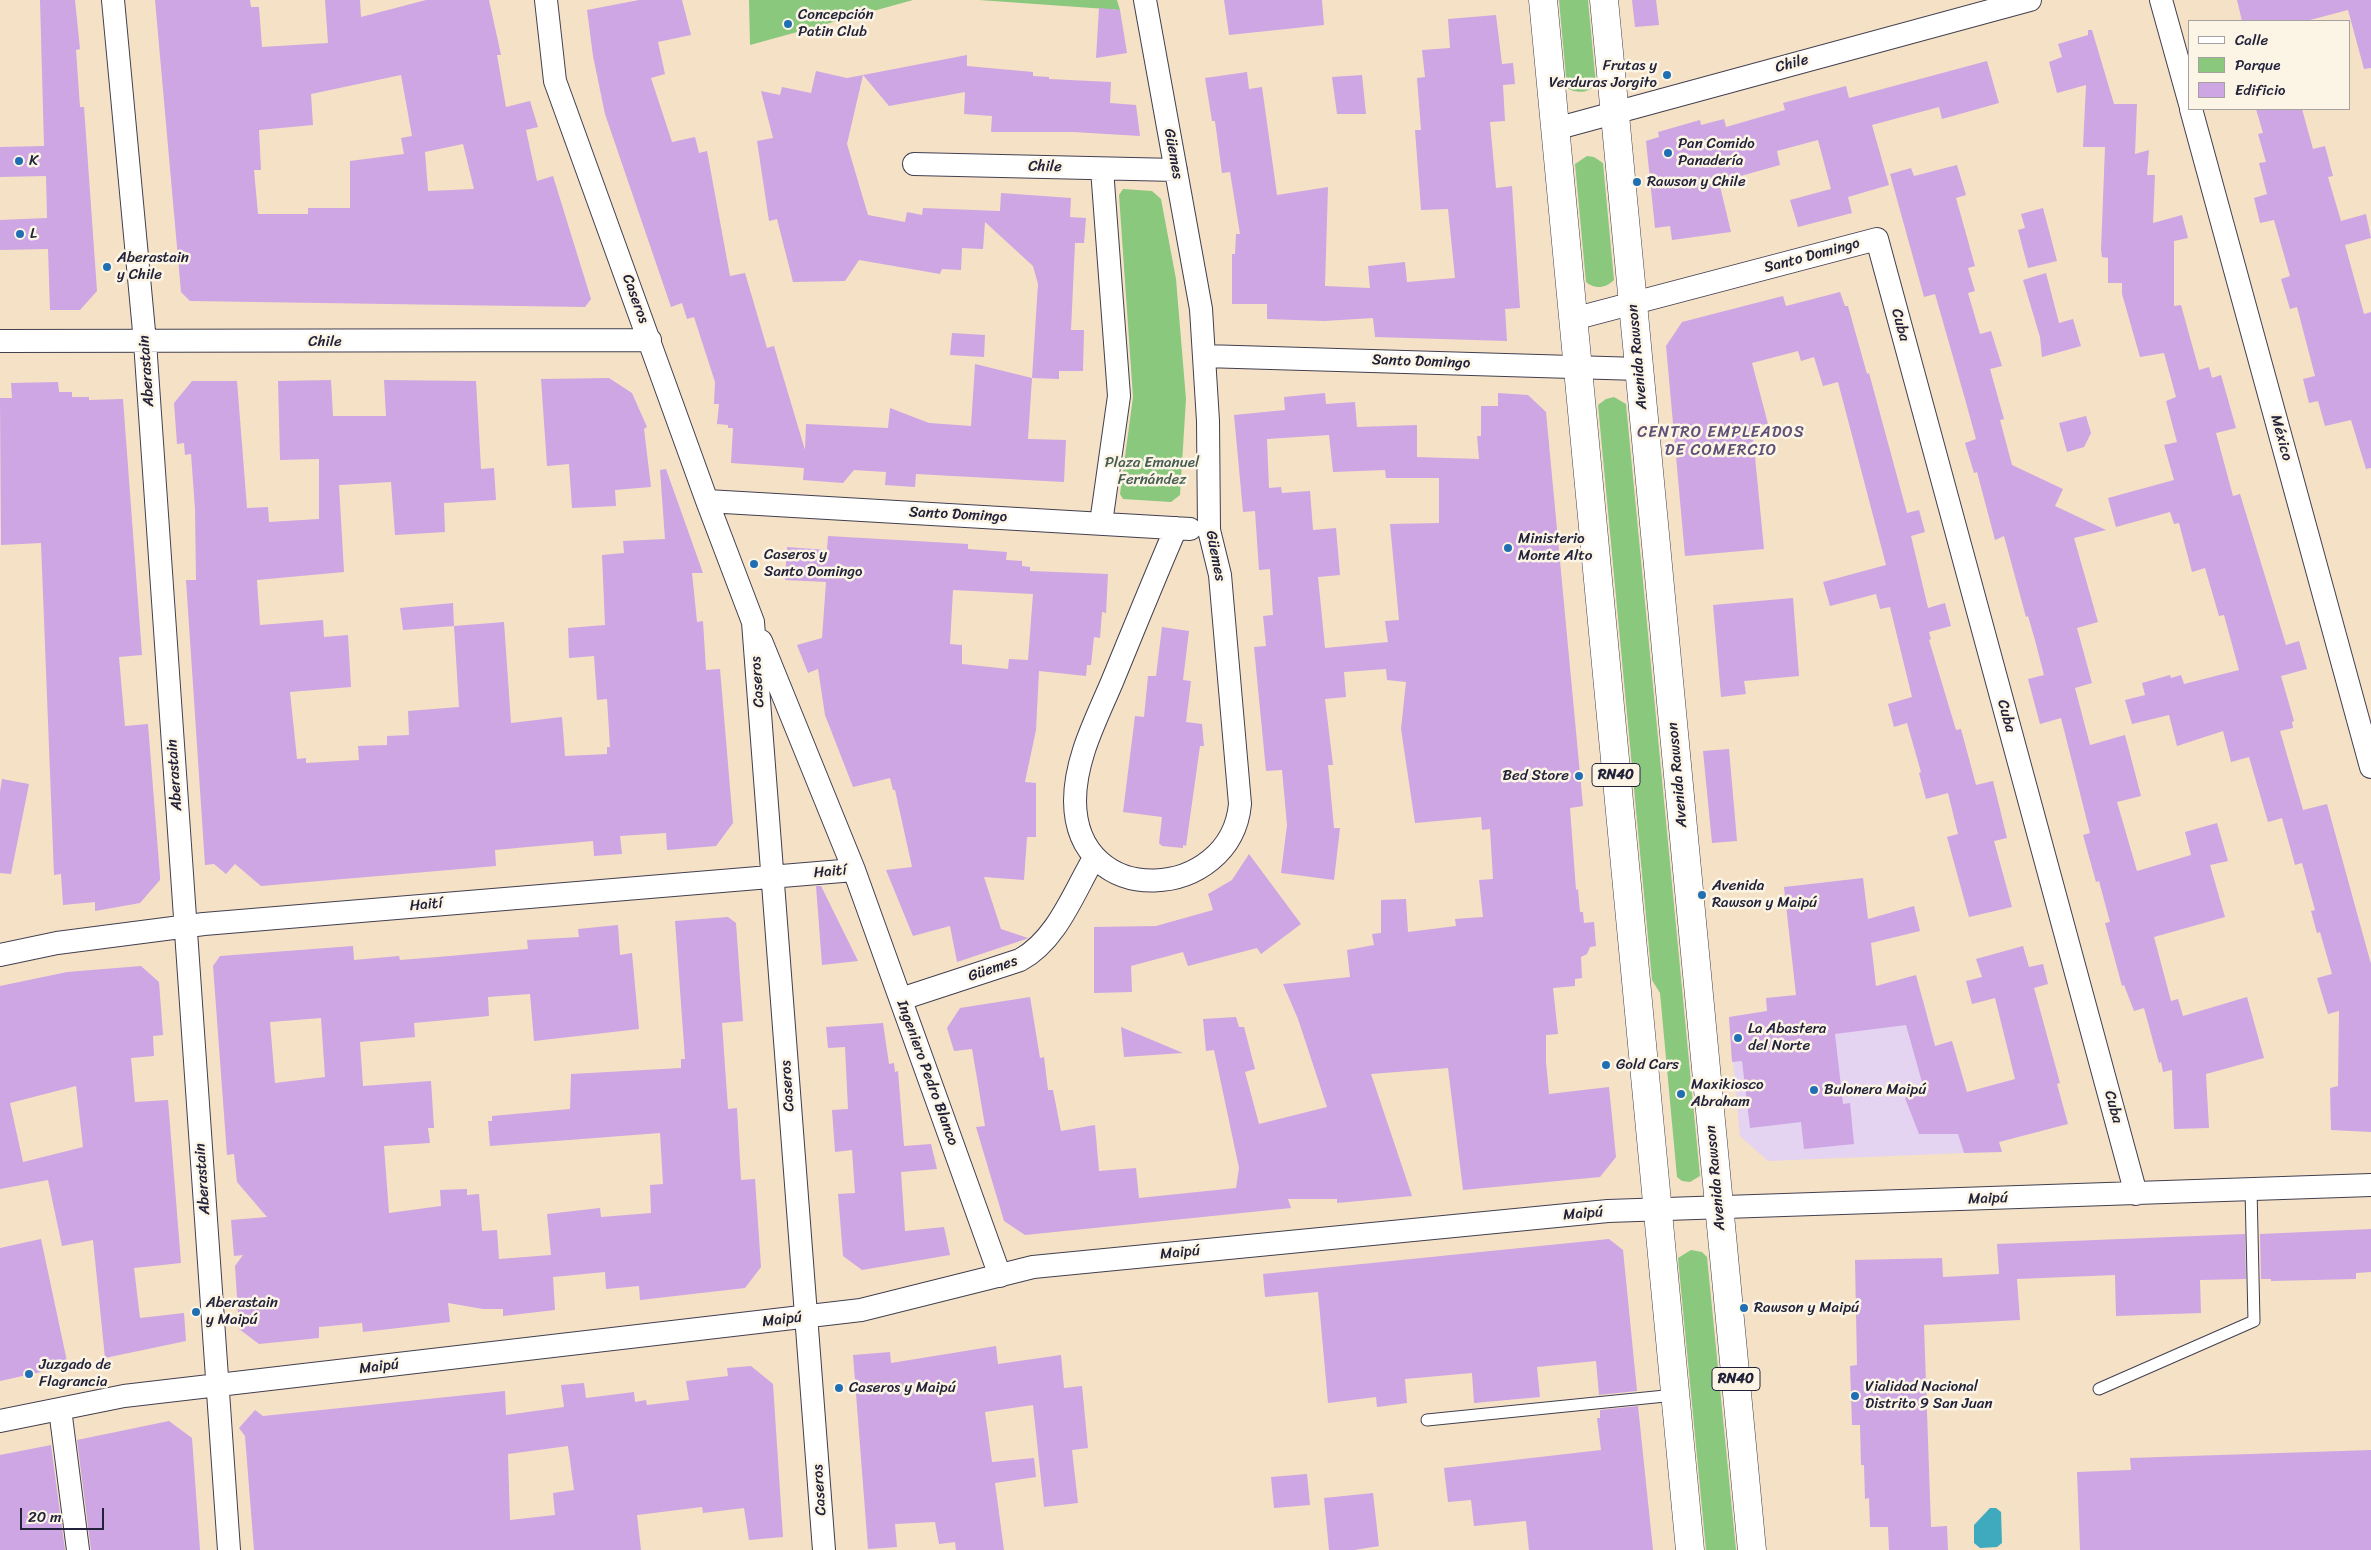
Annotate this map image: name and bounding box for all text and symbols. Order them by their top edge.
place label: Concepción Patin Club [798,6,874,41]
marker: Concepción Patin Club [782,18,794,30]
legend [2188,20,2351,110]
text: Calle [2235,27,2268,53]
street label: Chile [1774,51,1810,77]
text: Parque [2235,52,2280,78]
place label: Frutas y Verduras Jorgito [1549,57,1657,92]
marker: Frutas y Verduras Jorgito [1661,69,1673,81]
text: Edificio [2235,77,2286,103]
street label: Güemes [1160,127,1186,181]
place label: Pan Comido Panadería [1678,135,1755,170]
marker: Pan Comido Panadería [1662,147,1674,159]
place label: K [29,152,38,170]
marker: K [13,155,25,167]
street label: Chile [1028,158,1062,176]
place label: Rawson y Chile [1647,173,1746,191]
marker: Rawson y Chile [1631,176,1643,188]
place label: L [30,225,37,243]
marker: L [14,228,26,240]
street label: Santo Domingo [1762,235,1862,277]
place label: Aberastain y Chile [117,249,189,284]
marker: Aberastain y Chile [101,261,113,273]
street label: Caseros [618,272,652,326]
street label: Avenida Rawson [1624,304,1652,410]
street label: Cuba [1887,307,1913,343]
street label: Chile [308,333,342,351]
street label: Aberastain [136,334,158,408]
street label: Santo Domingo [1371,351,1471,373]
street label: México [2266,413,2296,463]
district label: CENTRO EMPLEADOS DE COMERCIO [1636,423,1806,461]
park label: Plaza Emanuel Fernández [1105,454,1199,489]
street label: Santo Domingo [908,503,1008,527]
street label: Güemes [1201,529,1229,583]
place label: Ministerio Monte Alto [1518,530,1592,565]
marker: Ministerio Monte Alto [1502,542,1514,554]
place label: Caseros y Santo Domingo [764,546,862,581]
marker: Caseros y Santo Domingo [748,558,760,570]
street label: Caseros [747,656,769,708]
street label: Cuba [1993,698,2019,734]
street label: Avenida Rawson [1664,722,1692,828]
street label: Aberastain [164,738,186,812]
road number: RN40 [1592,764,1640,786]
place label: Bed Store [1503,767,1569,785]
marker: Bed Store [1573,770,1585,782]
street label: Haití [813,862,847,882]
place label: Avenida Rawson y Maipú [1712,877,1817,912]
marker: Avenida Rawson y Maipú [1696,889,1708,901]
street label: Haití [409,895,443,915]
street label: Güemes [966,952,1020,986]
street label: Ingeniero Pedro Blanco [892,998,962,1148]
place label: La Abastera del Norte [1748,1020,1826,1055]
marker: La Abastera del Norte [1732,1032,1744,1044]
place label: Gold Cars [1616,1056,1679,1074]
marker: Gold Cars [1600,1059,1612,1071]
street label: Caseros [777,1060,799,1112]
place label: Maxikiosco Abraham [1691,1076,1764,1111]
place label: Bulonera Maipú [1824,1081,1926,1099]
marker: Bulonera Maipú [1808,1084,1820,1096]
marker: Maxikiosco Abraham [1675,1088,1687,1100]
street label: Cuba [2100,1089,2126,1125]
street label: Avenida Rawson [1702,1125,1730,1231]
street label: Aberastain [192,1142,214,1216]
street label: Maipú [1968,1189,2008,1209]
street label: Maipú [1562,1203,1604,1225]
street label: Maipú [1159,1242,1201,1264]
place label: Aberastain y Maipú [206,1294,278,1329]
place label: Rawson y Maipú [1754,1299,1859,1317]
marker: Rawson y Maipú [1738,1302,1750,1314]
marker: Aberastain y Maipú [190,1306,202,1318]
street label: Maipú [761,1309,803,1331]
place label: Juzgado de Flagrancia [39,1356,111,1391]
street label: Maipú [358,1356,400,1378]
marker: Juzgado de Flagrancia [23,1368,35,1380]
road number: RN40 [1712,1368,1760,1390]
place label: Vialidad Nacional Distrito 9 San Juan [1865,1378,1992,1413]
place label: Caseros y Maipú [849,1379,956,1397]
marker: Caseros y Maipú [833,1382,845,1394]
marker: Vialidad Nacional Distrito 9 San Juan [1849,1390,1861,1402]
street label: Caseros [809,1464,831,1516]
scale bar [22,1498,106,1530]
text: 20 m [28,1504,62,1530]

